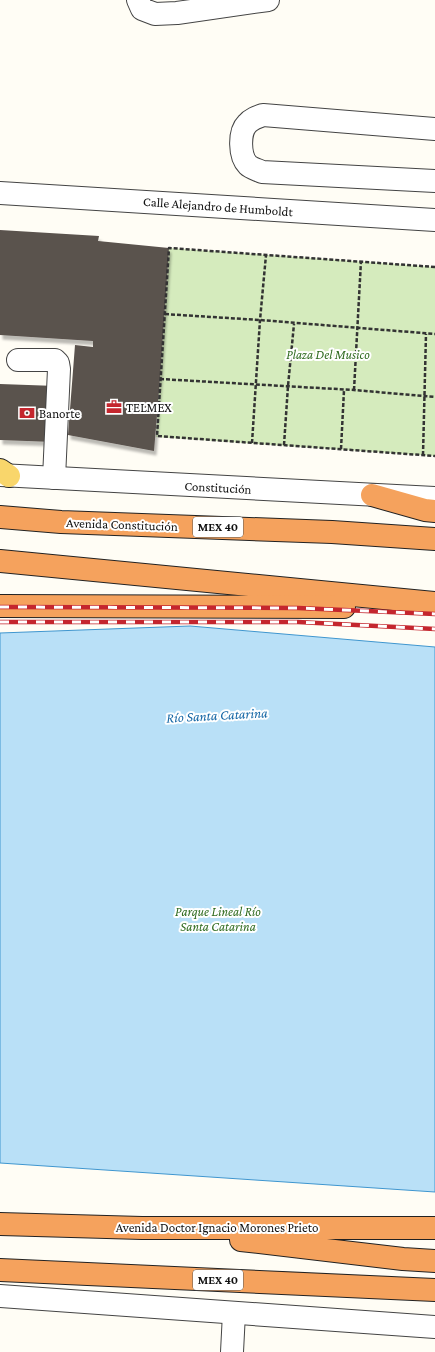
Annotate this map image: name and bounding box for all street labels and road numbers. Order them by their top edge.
street label: Calle Alejandro de Humboldt [143,194,294,220]
street label: Constitución [184,478,252,497]
street label: Avenida Constitución [66,515,178,534]
road number: MEX 40 [193,517,243,537]
street label: Avenida Doctor Ignacio Morones Prieto [116,1220,318,1235]
road number: MEX 40 [193,1270,243,1290]

